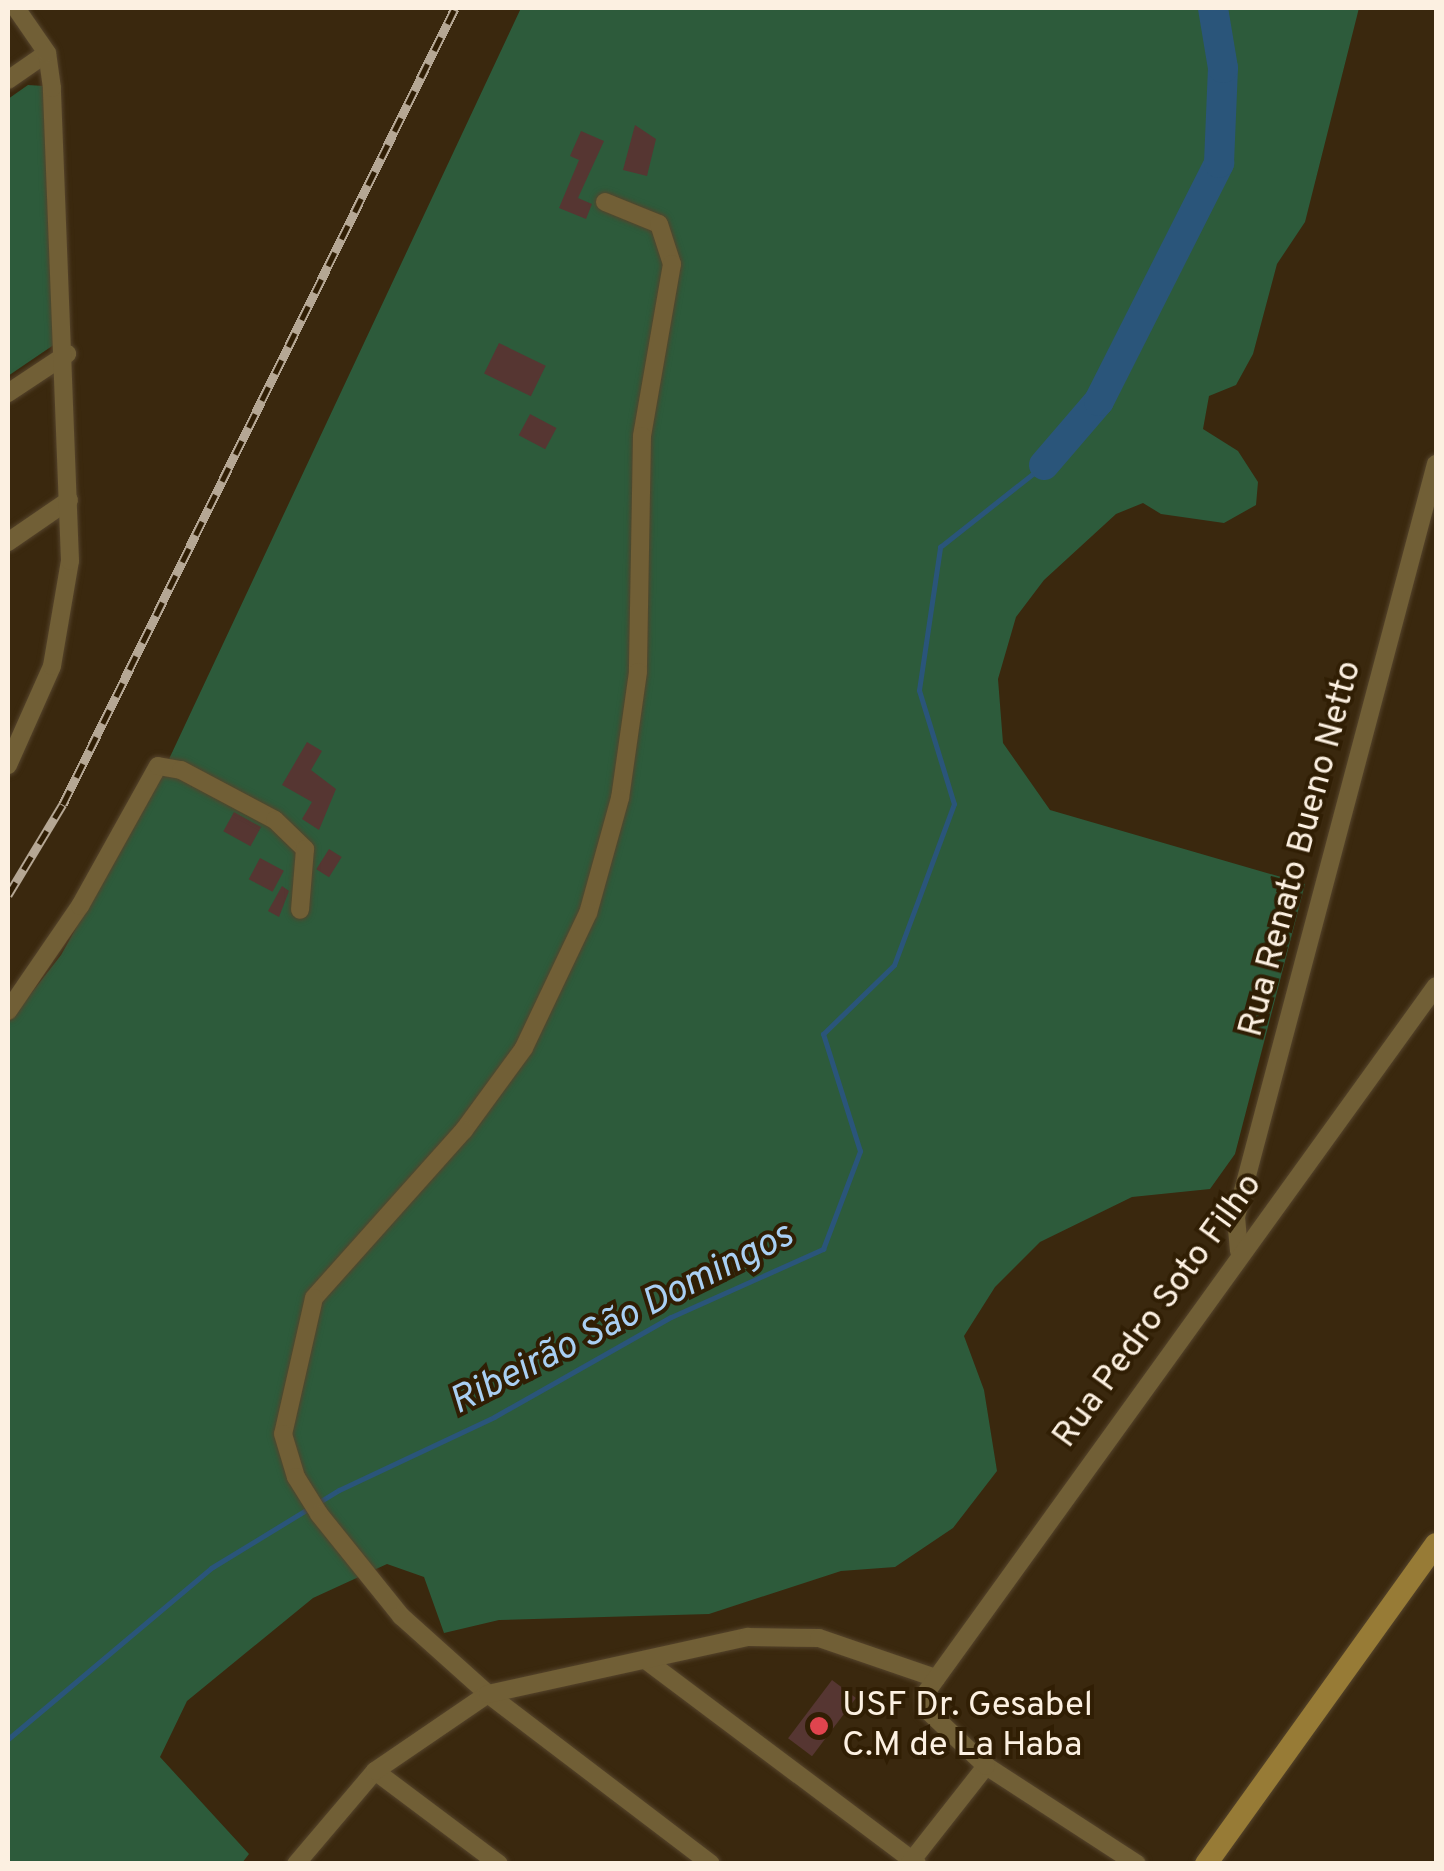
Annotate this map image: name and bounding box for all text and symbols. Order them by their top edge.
street label: Rua Renato Bueno Netto [1231,656,1371,1042]
street label: Rua Pedro Soto Filho [1044,1166,1272,1456]
water label: Ribeirão São Domingos [443,1214,801,1426]
place label: USF Dr. Gesabel C.M de La Haba [842,1685,1093,1767]
marker: USF Dr. Gesabel C.M de La Haba [806,1713,832,1739]

